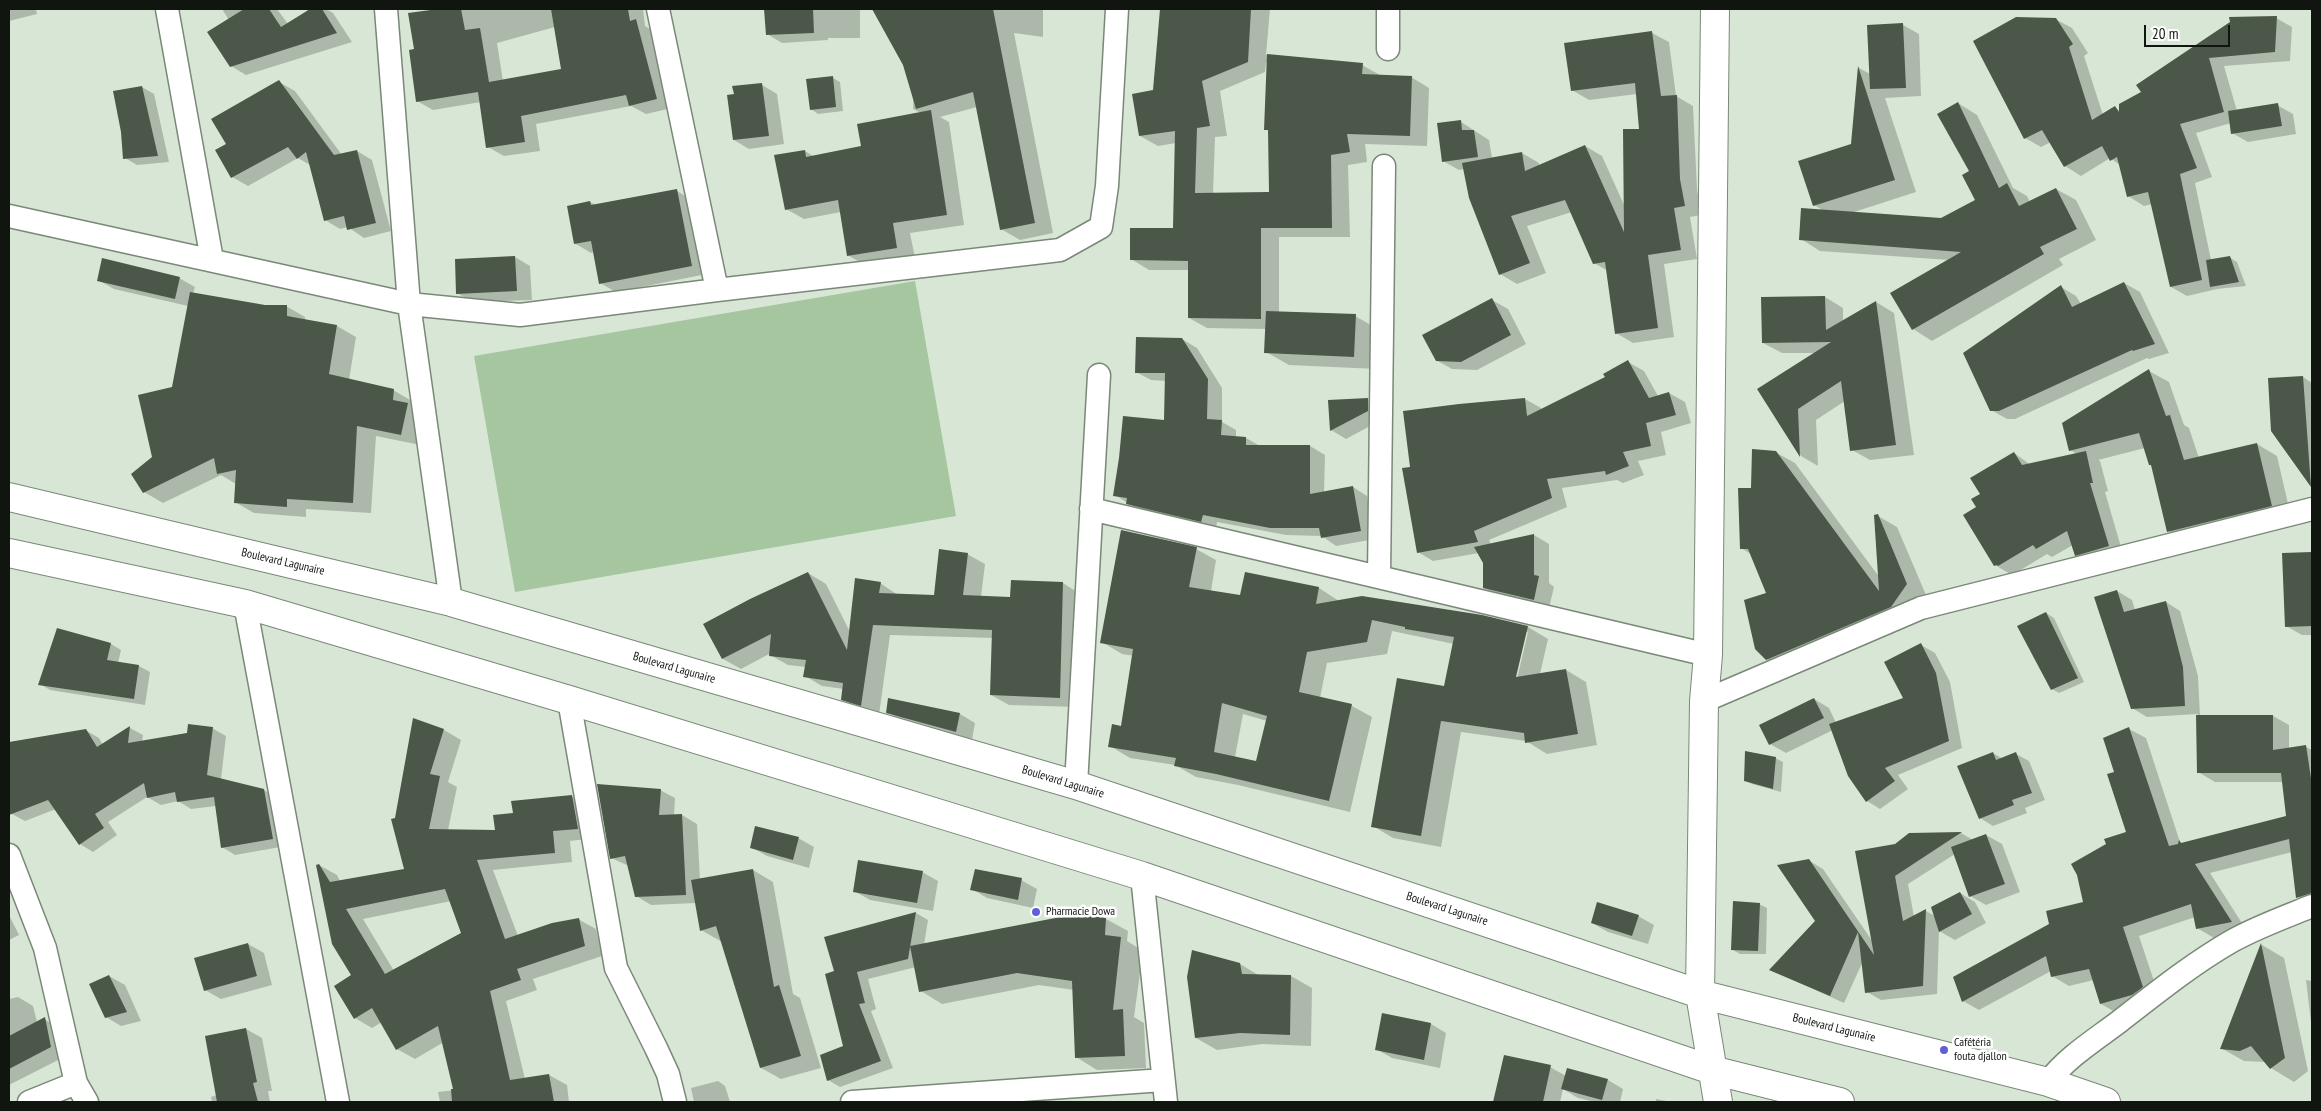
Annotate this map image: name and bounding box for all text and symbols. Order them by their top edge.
scale bar [2146,15,2232,47]
text: 20 m [2152,24,2178,43]
street label: Boulevard Lagunaire [240,545,326,579]
street label: Boulevard Lagunaire [631,649,717,687]
street label: Boulevard Lagunaire [1020,763,1106,801]
street label: Boulevard Lagunaire [1404,889,1490,929]
place label: Pharmacie Dowa [1046,905,1115,919]
marker: Pharmacie Dowa [1030,906,1042,918]
street label: Boulevard Lagunaire [1791,1011,1877,1045]
place label: Cafétéria fouta djallon [1954,1036,2007,1064]
marker: Cafétéria fouta djallon [1938,1044,1950,1056]

